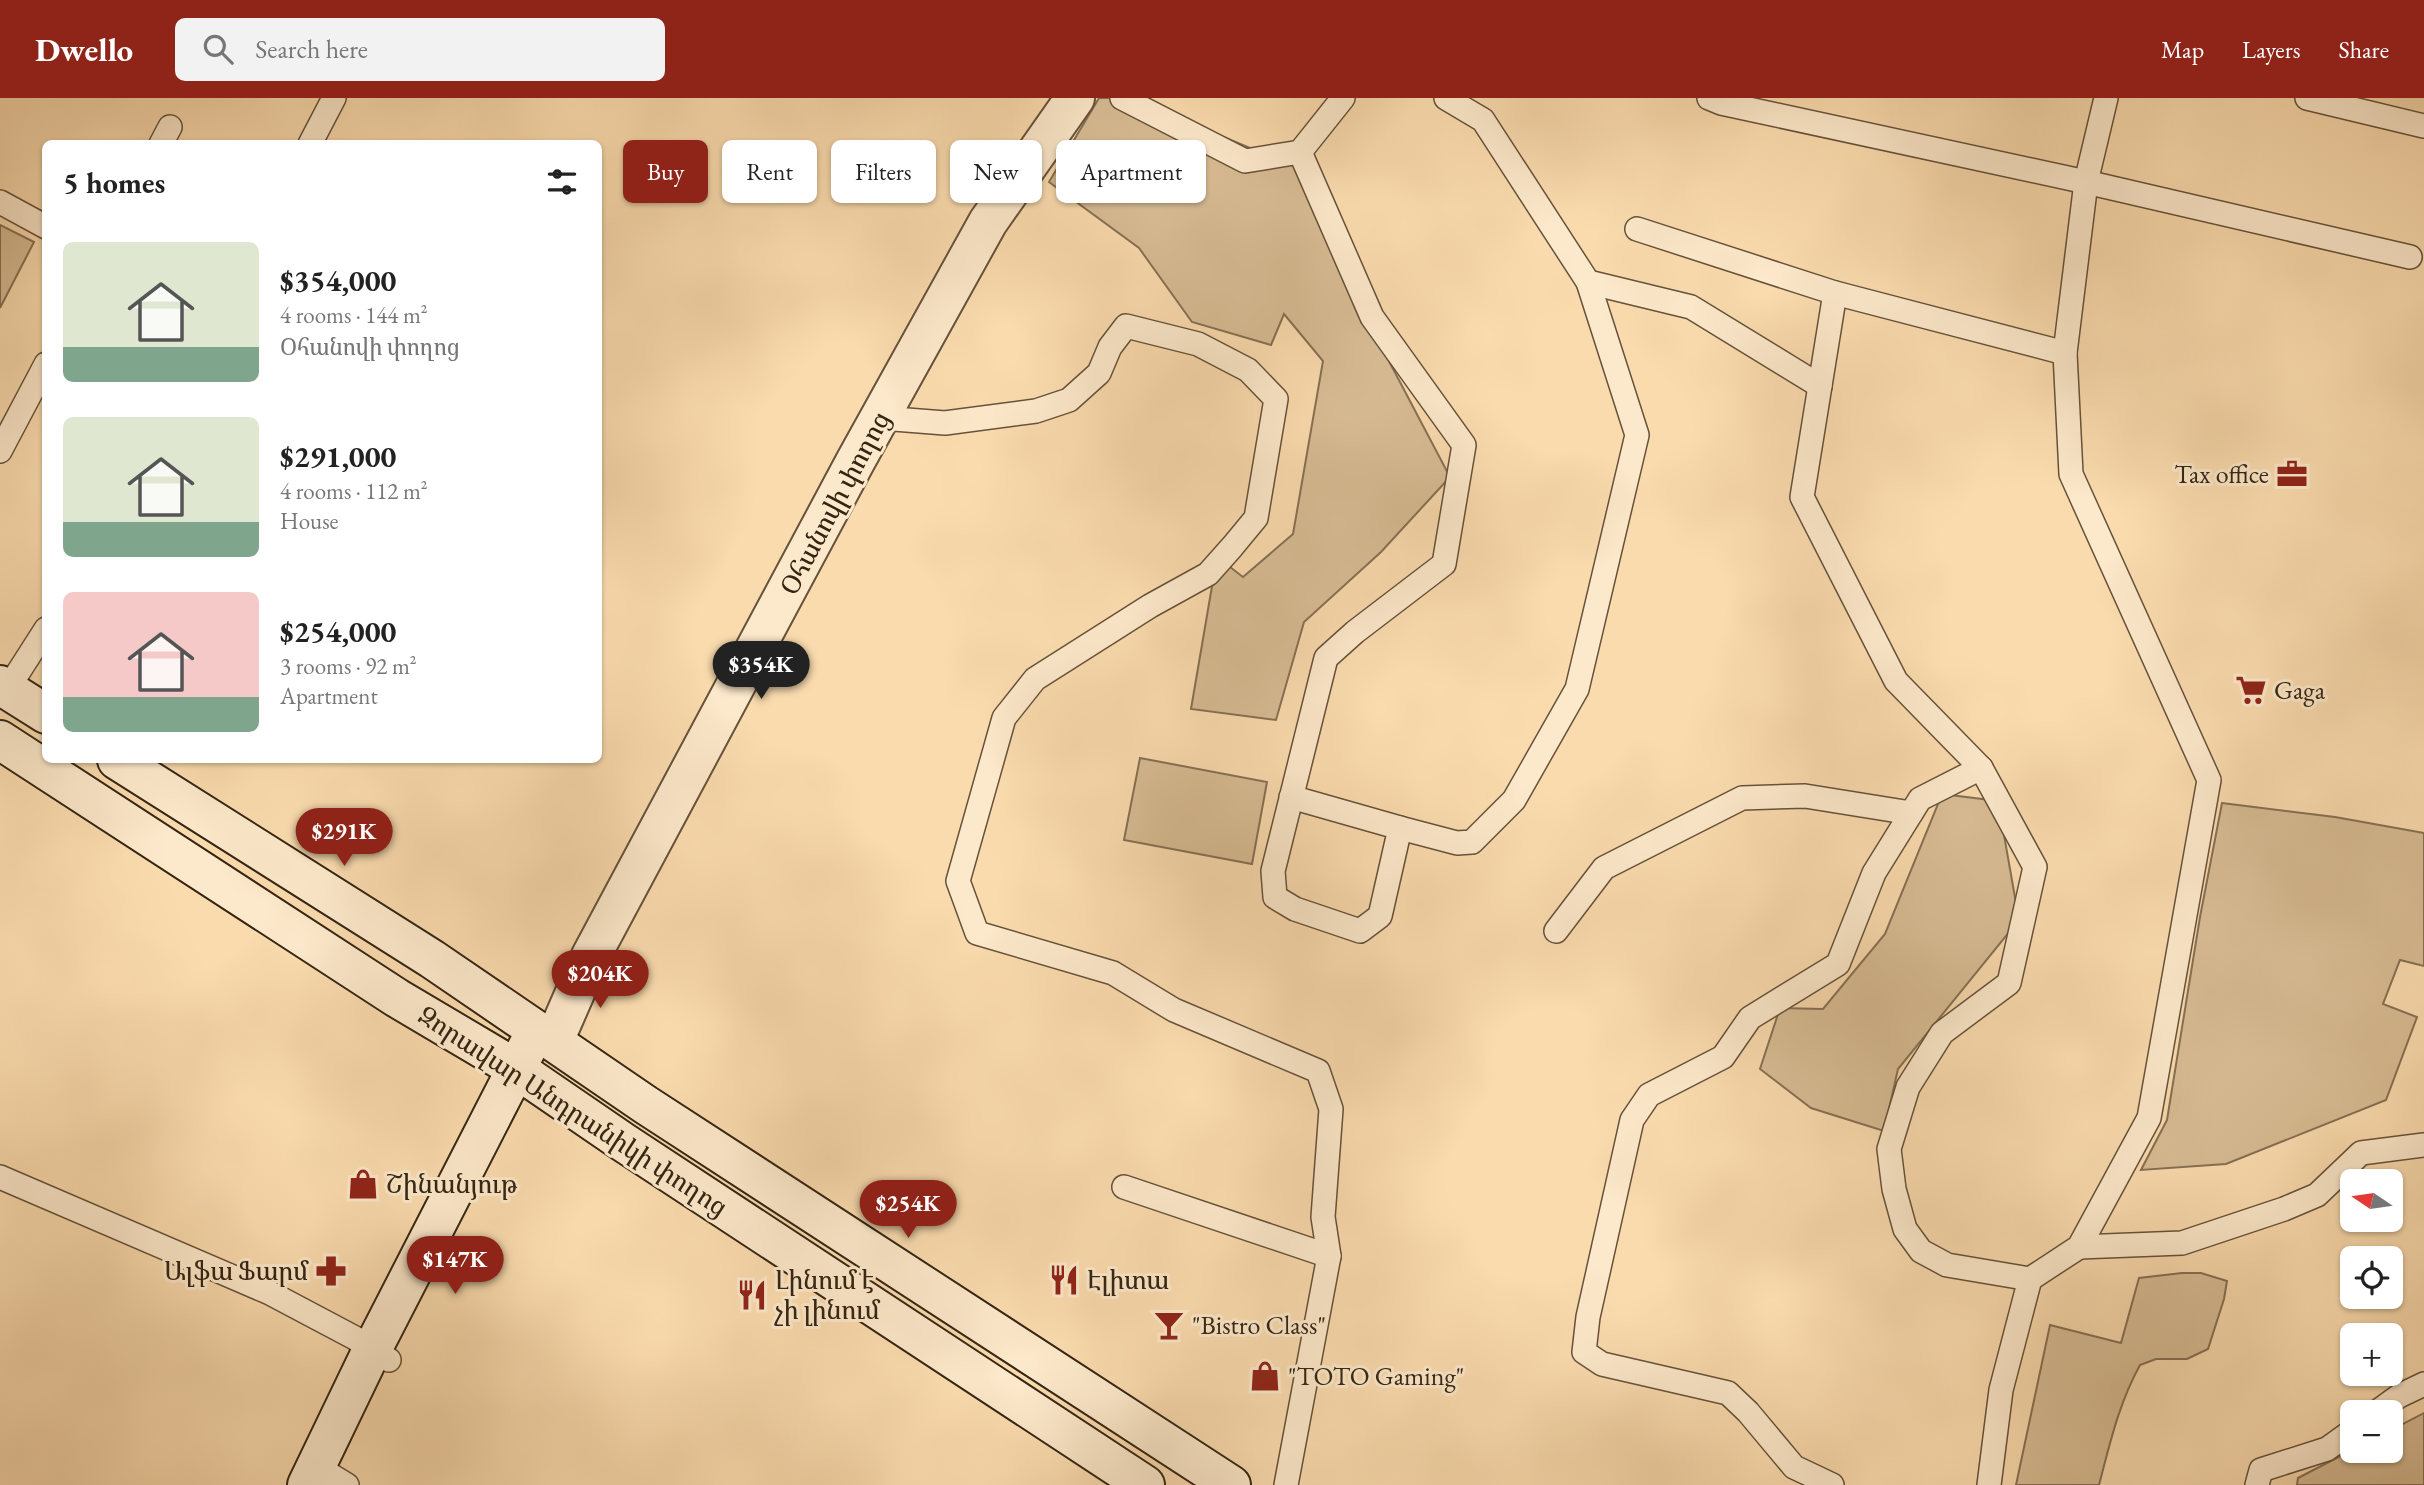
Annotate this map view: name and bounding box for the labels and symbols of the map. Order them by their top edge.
street label: Օհանովի փողոց [772,405,898,601]
place label: Tax office [2174,457,2269,491]
office icon: Tax office [2275,457,2309,491]
pin: $354K [712,642,810,701]
supermarket icon: Gaga [2234,673,2268,707]
place label: Gaga [2274,673,2326,707]
pin: $291K [295,808,393,868]
pin: $204K [551,950,649,1010]
street label: Զորավար Անդրանիկի փողոց [412,998,734,1224]
shop icon: Շինանյութ [346,1167,380,1201]
place label: Շինանյութ [386,1167,518,1201]
north arrow [2340,1169,2403,1232]
pin: $254K [859,1180,957,1240]
pin: $147K [406,1236,504,1296]
place label: Ալֆա Ֆարմ [164,1254,309,1288]
pharmacy icon: Ալֆա Ֆարմ [314,1254,348,1288]
place label: Լինում է չի լինում [774,1263,881,1327]
restaurant icon: Էլիտա [1047,1263,1081,1297]
place label: Էլիտա [1087,1263,1169,1297]
restaurant icon: Լինում է չի լինում [735,1278,769,1312]
bar icon: "Bistro Class" [1152,1308,1186,1342]
place label: "Bistro Class" [1192,1308,1326,1342]
shop icon: "TOTO Gaming" [1248,1359,1282,1393]
place label: "TOTO Gaming" [1288,1359,1464,1393]

